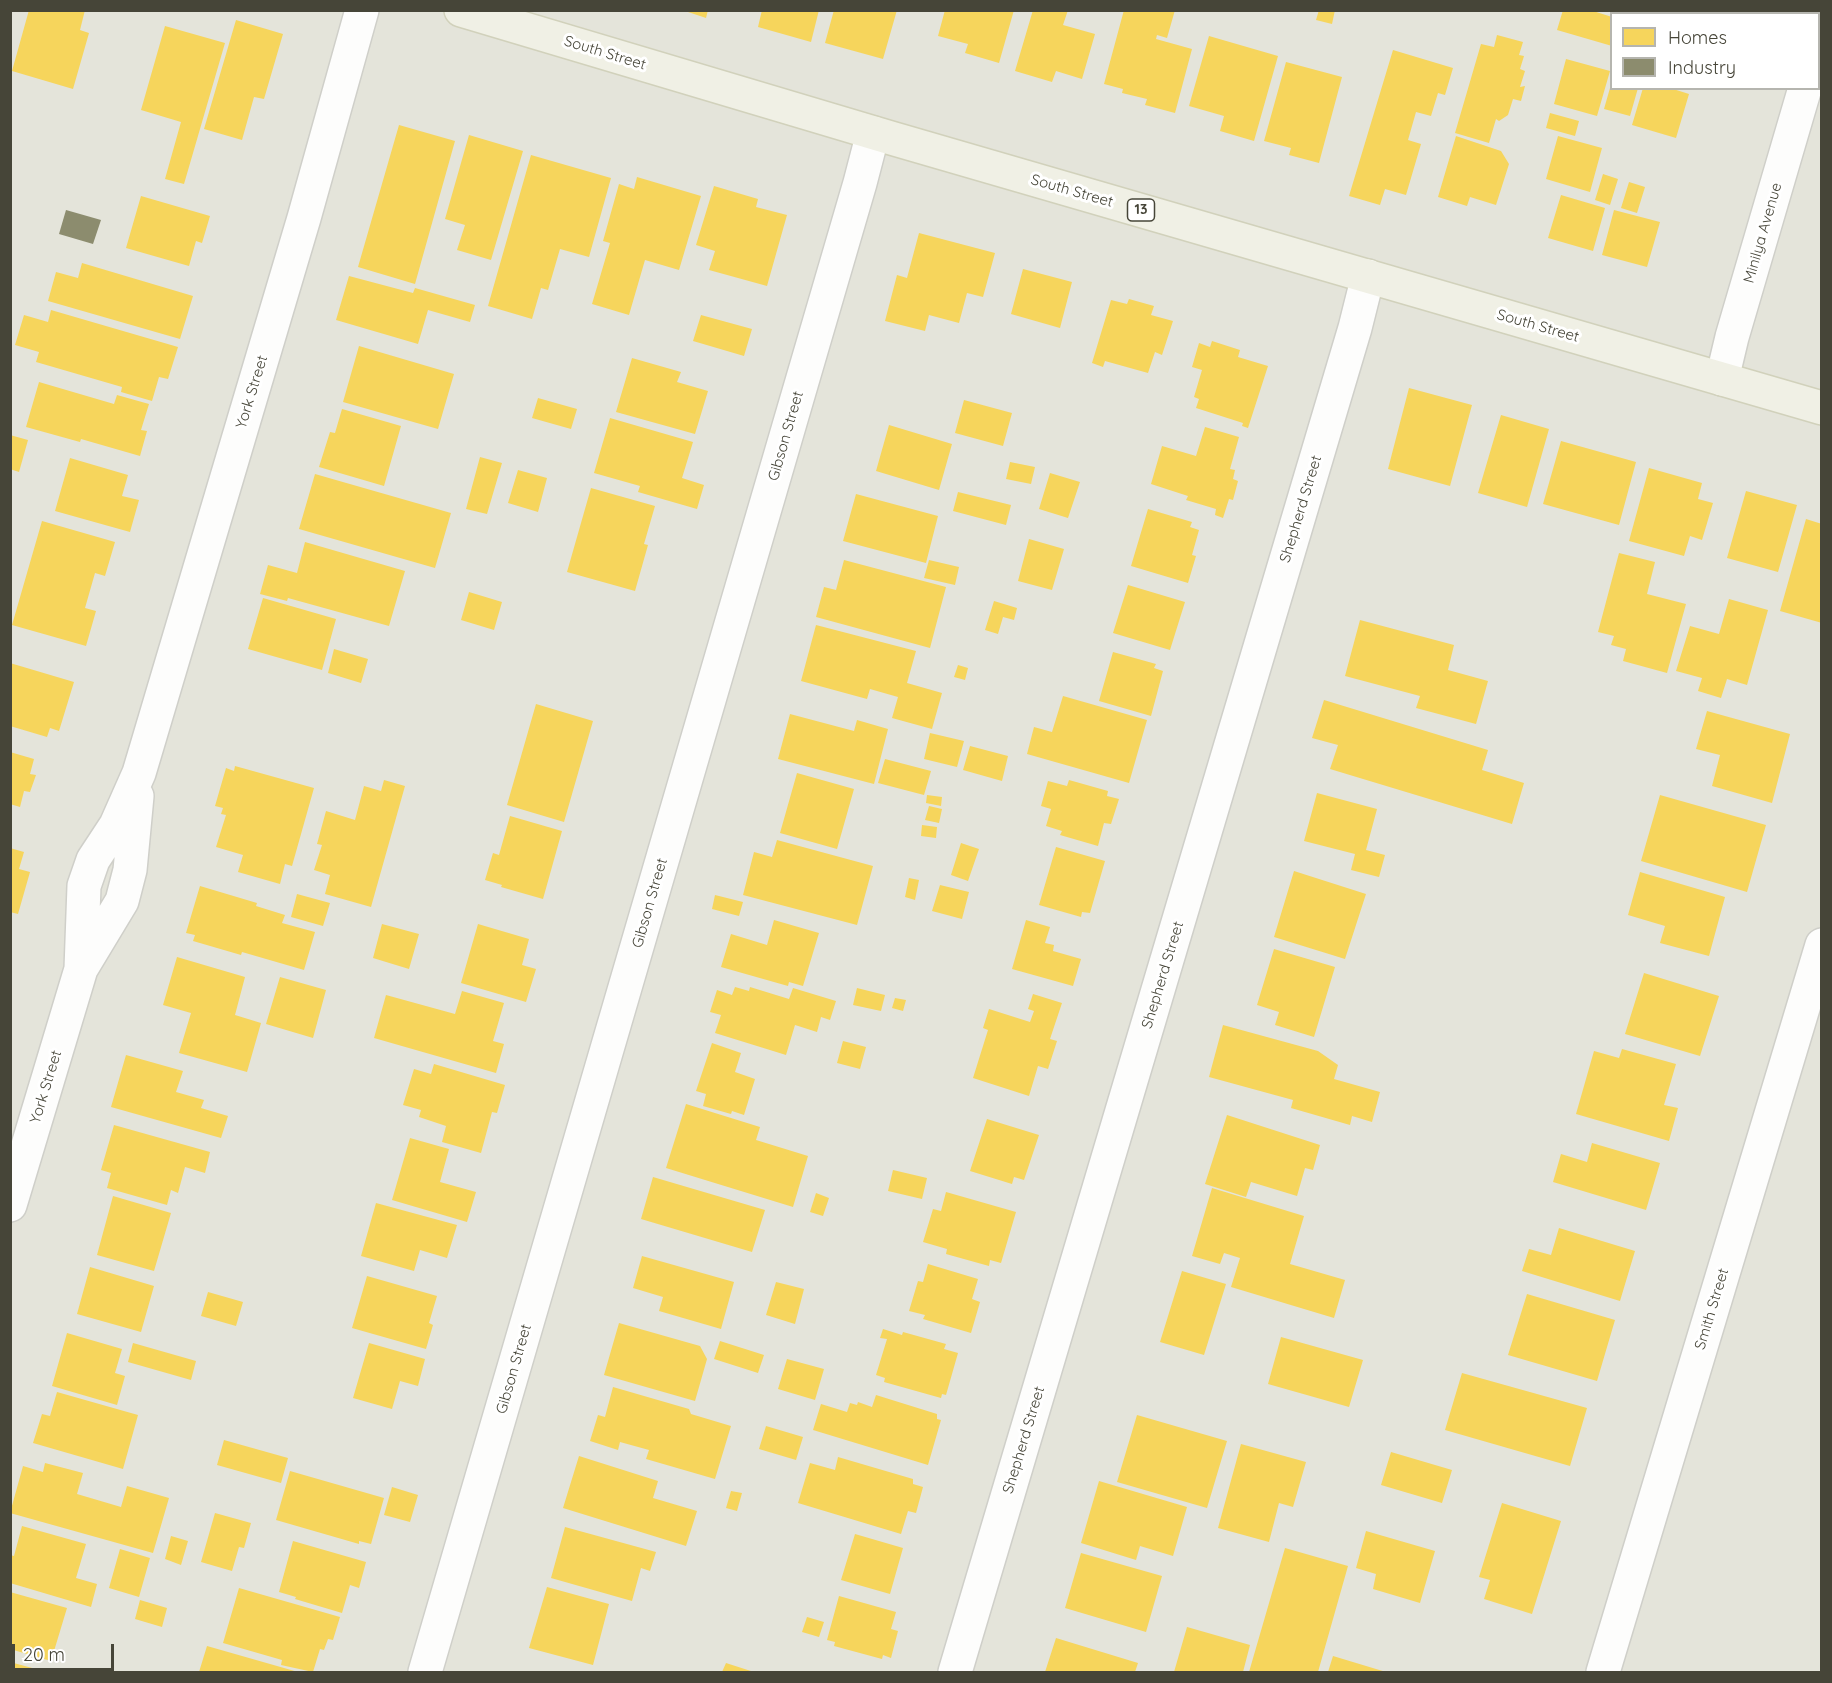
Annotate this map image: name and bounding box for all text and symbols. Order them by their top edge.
legend [1610,12,1820,90]
text: Homes [1668,26,1727,49]
street label: South Street [562,32,648,74]
text: Industry [1668,56,1736,79]
street label: South Street [1029,171,1115,211]
street label: Minilya Avenue [1740,181,1786,285]
road number: 13 [1128,199,1154,221]
street label: South Street [1495,306,1581,346]
street label: York Street [232,353,272,431]
street label: Gibson Street [765,389,807,483]
street label: Shepherd Street [1276,453,1326,565]
street label: Gibson Street [629,856,671,950]
street label: Shepherd Street [1138,919,1188,1031]
street label: York Street [26,1048,66,1126]
street label: Smith Street [1691,1266,1733,1352]
street label: Gibson Street [493,1322,535,1416]
street label: Shepherd Street [999,1384,1049,1496]
scale bar [15,1632,117,1670]
text: 20 m [23,1643,65,1666]

